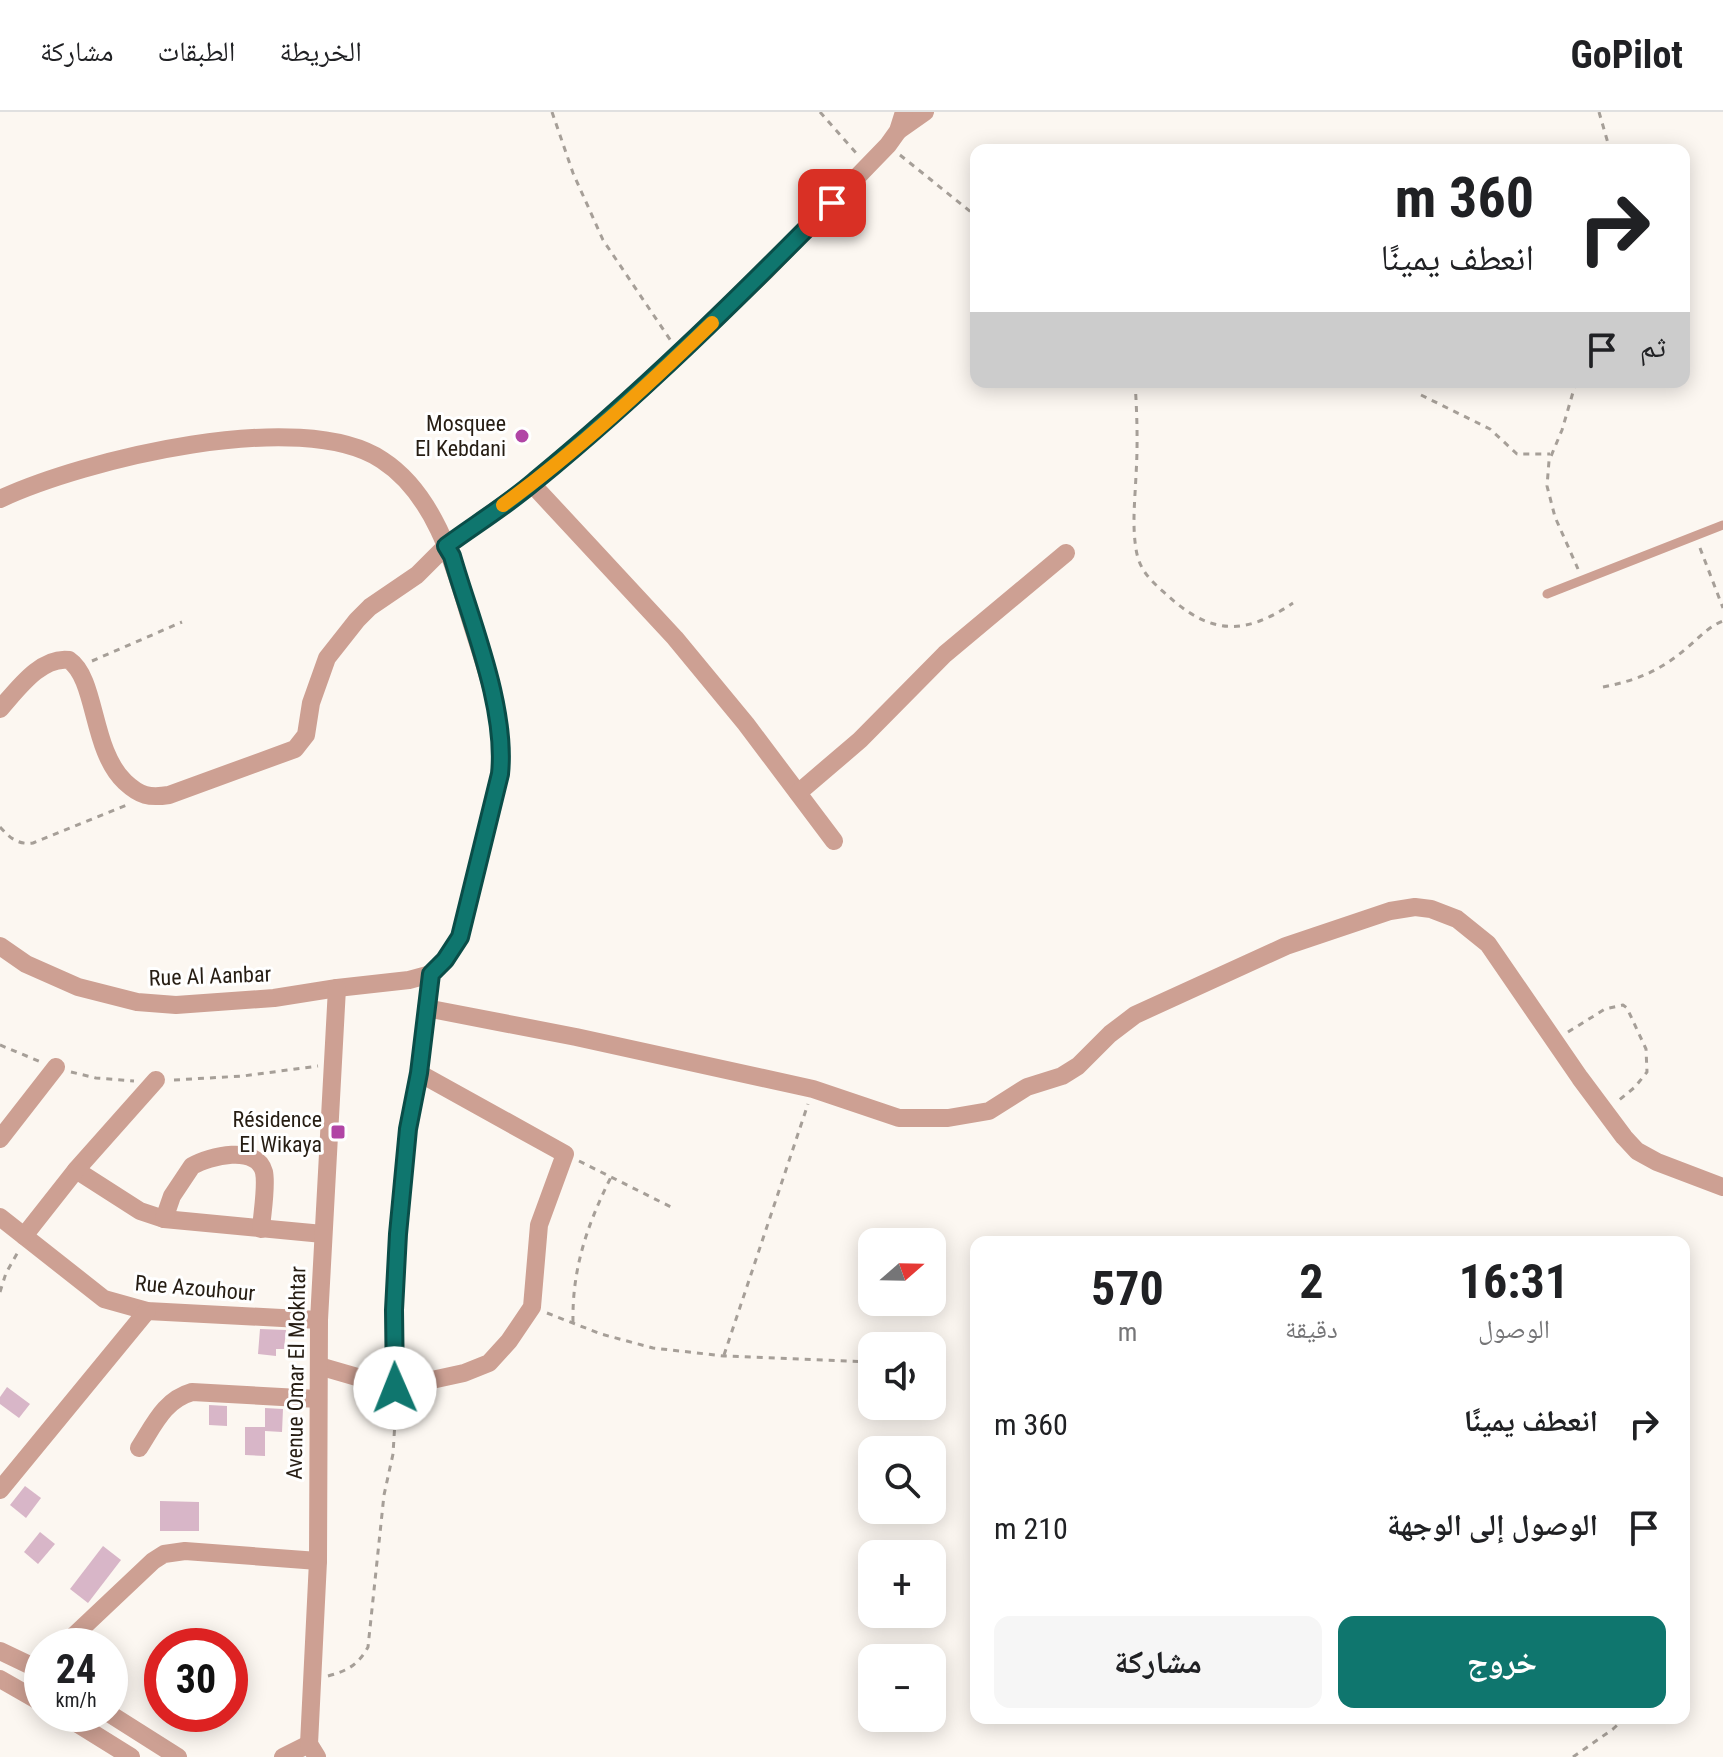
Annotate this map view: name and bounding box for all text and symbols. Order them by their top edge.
text: GoPilot [1571,33,1683,77]
text: مشاركة [40,35,114,68]
text: الطبقات [158,35,235,68]
text: الخريطة [279,35,362,68]
text: 360 m [1395,165,1534,231]
pin [798,169,866,237]
icon: right [1562,176,1666,280]
icon: arrive [810,181,854,225]
text: انعطف يمينًا [1381,237,1534,279]
icon: arrive [1580,328,1624,372]
text: ثم [1640,329,1666,364]
place label: Mosquee El Kebdani [415,411,506,461]
marker: Mosquee El Kebdani [513,427,531,445]
street label: Rue Al Aanbar [148,961,272,991]
place label: Résidence El Wikaya [233,1107,322,1157]
marker: Résidence El Wikaya [329,1123,347,1141]
north arrow [858,1228,946,1316]
map controls [858,1228,946,1732]
text: 2 [1299,1253,1323,1310]
text: 16:31 [1459,1253,1569,1310]
text: 570 [1091,1260,1164,1317]
street label: Avenue Omar El Mokhtar [282,1266,310,1480]
street label: Rue Azouhour [134,1270,256,1306]
text: دقيقة [1285,1314,1338,1344]
text: الوصول [1478,1314,1550,1344]
text: m [1118,1317,1137,1347]
button: sound [858,1332,946,1420]
position arrow [353,1346,437,1430]
icon: right [1622,1402,1666,1446]
text: انعطف يمينًا [1464,1403,1598,1438]
text: 360 m [994,1407,1068,1442]
button: search [858,1436,946,1524]
icon: arrive [1622,1506,1666,1550]
text: الوصول إلى الوجهة [1387,1507,1598,1542]
text: 210 m [994,1511,1068,1546]
button: + [858,1540,946,1628]
button: مشاركة [994,1616,1322,1708]
button: خروج [1338,1616,1666,1708]
speed limit sign: 30 [144,1628,248,1732]
button: − [858,1644,946,1732]
text: 24 [56,1646,96,1693]
text: km/h [55,1688,97,1712]

